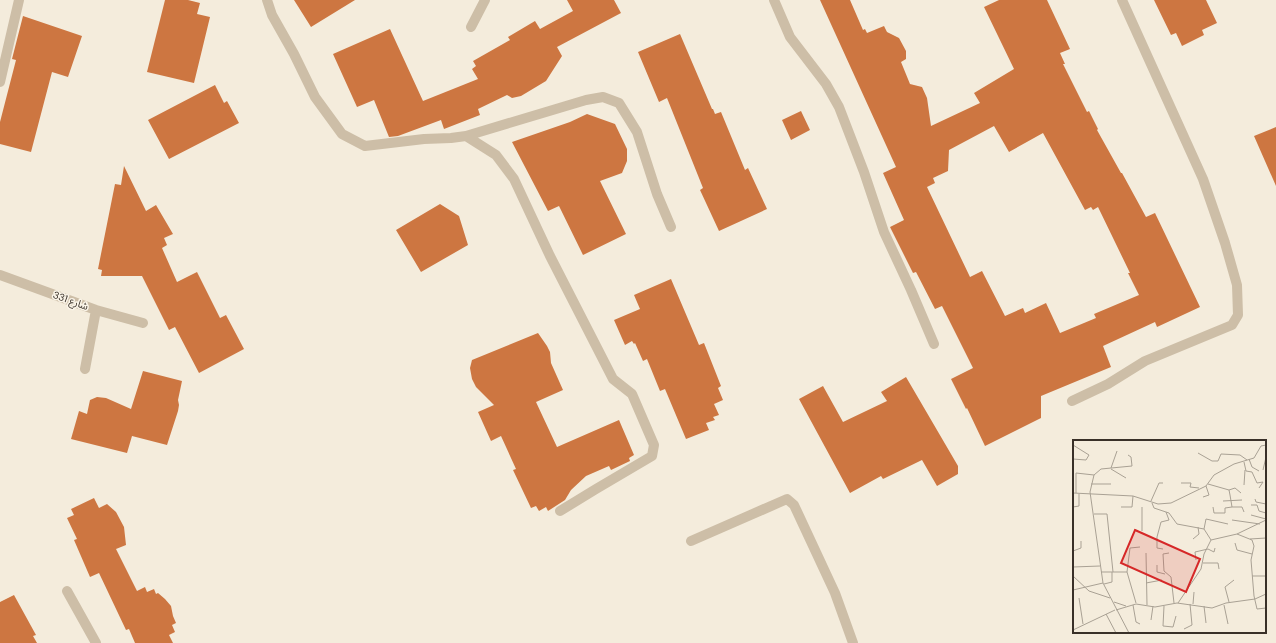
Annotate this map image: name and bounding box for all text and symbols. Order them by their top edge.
street label: شارع 331 [51,288,91,314]
inset map [1073,440,1266,633]

